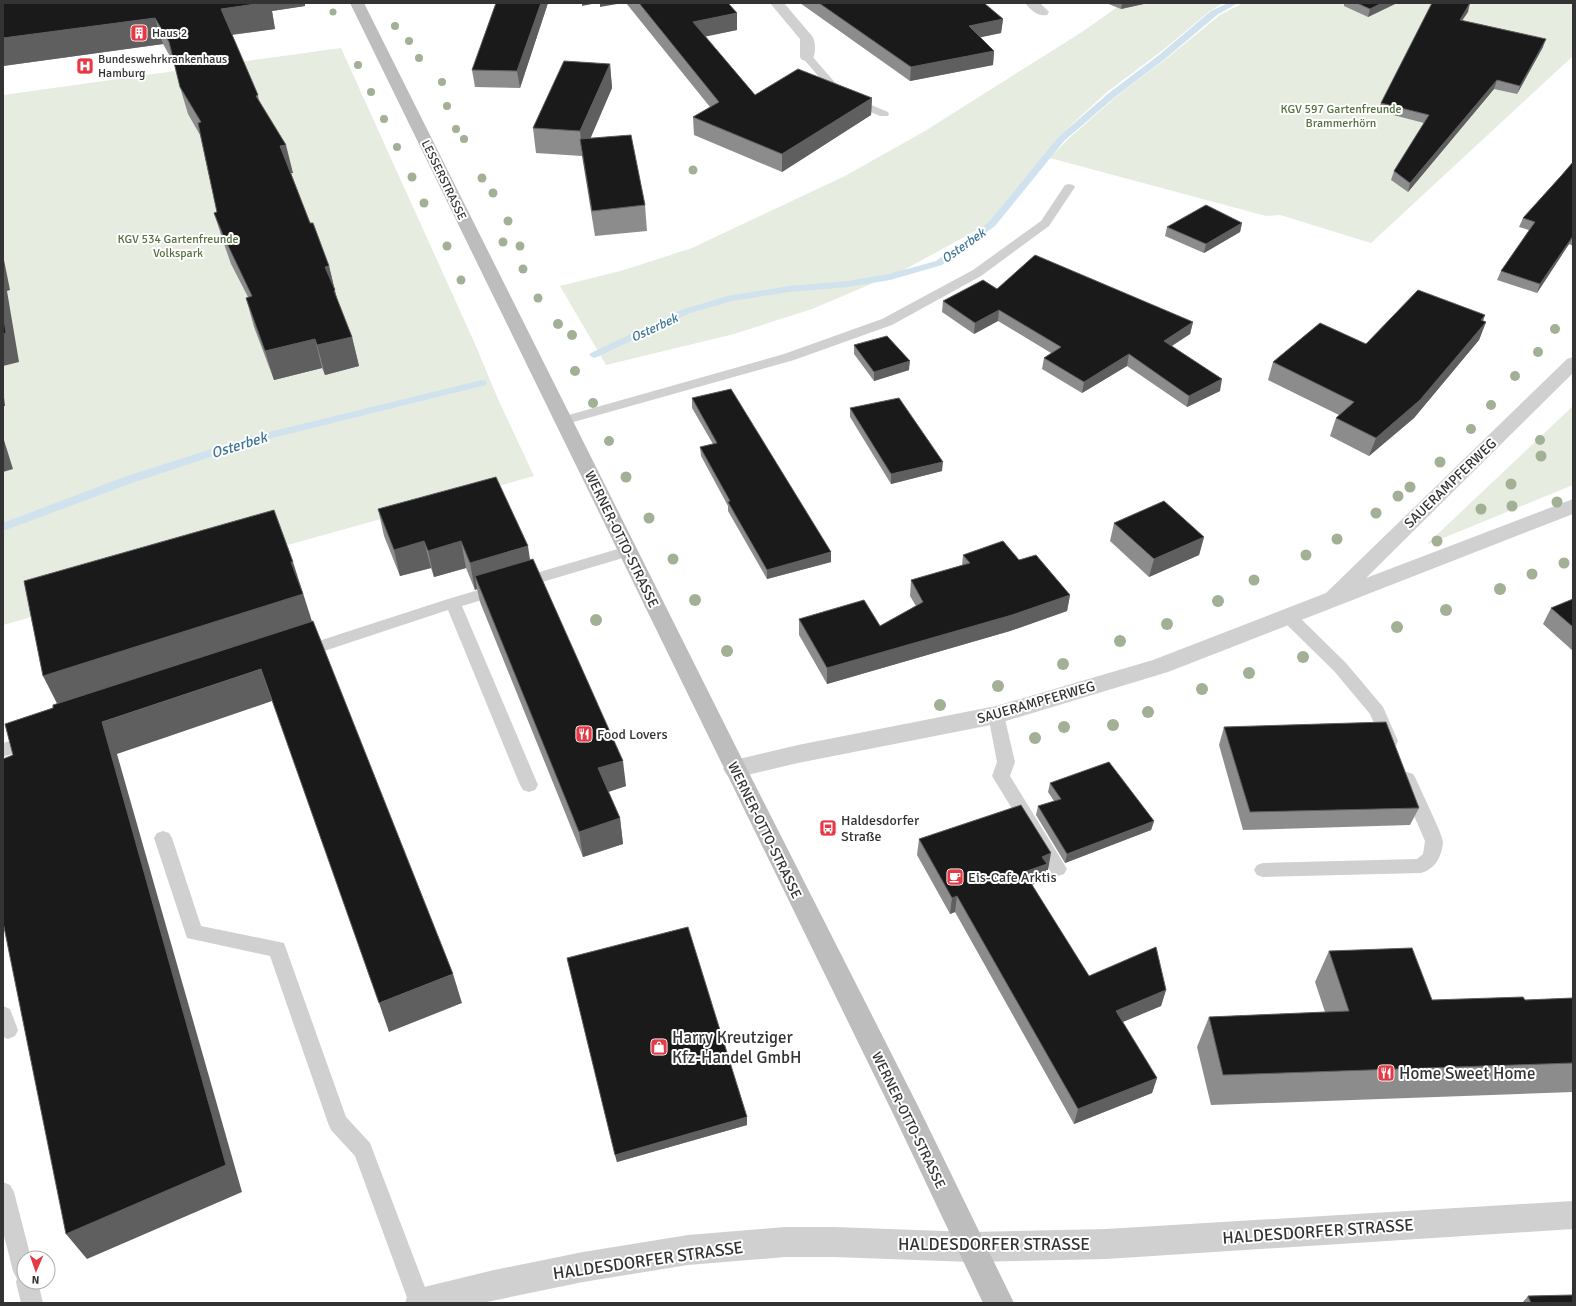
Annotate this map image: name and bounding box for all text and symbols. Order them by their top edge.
building icon: Haus 2 [129,23,149,43]
place label: Haus 2 [152,26,187,41]
place label: Bundeswehrkrankenhaus Hamburg [98,52,227,81]
hospital icon: Bundeswehrkrankenhaus Hamburg [75,56,95,76]
park label: KGV 597 Gartenfreunde Brammerhörn [1280,102,1402,131]
street label: LESSERSTRASSE [418,138,469,223]
water label: Osterbek [939,224,990,267]
park label: KGV 534 Gartenfreunde Volkspark [117,232,239,261]
water label: Osterbek [628,309,682,346]
water label: Osterbek [209,428,271,462]
street label: SAUERAMPFERWEG [1401,435,1500,532]
street label: WERNER-OTTO-STRASSE [581,468,662,611]
street label: SAUERAMPFERWEG [975,678,1097,727]
restaurant icon: Food Lovers [574,724,594,744]
place label: Food Lovers [597,726,668,743]
street label: WERNER-OTTO-STRASSE [724,759,805,902]
place label: Haldesdorfer Straße [841,812,920,845]
bus stop icon: Haldesdorfer Straße [818,818,838,838]
cafe icon: Eis-Cafe Arktis [945,867,965,887]
place label: Eis-Cafe Arktis [968,869,1057,886]
place label: Harry Kreutziger Kfz-Handel GmbH [672,1027,801,1068]
shop icon: Harry Kreutziger Kfz-Handel GmbH [649,1037,669,1057]
street label: WERNER-OTTO-STRASSE [868,1049,949,1192]
restaurant icon: Home Sweet Home [1376,1063,1396,1083]
place label: Home Sweet Home [1399,1063,1535,1084]
street label: HALDESDORFER STRASSE [1222,1214,1415,1249]
street label: HALDESDORFER STRASSE [898,1234,1090,1255]
street label: HALDESDORFER STRASSE [552,1237,745,1284]
north arrow [16,1250,56,1290]
text: N [32,1273,40,1286]

